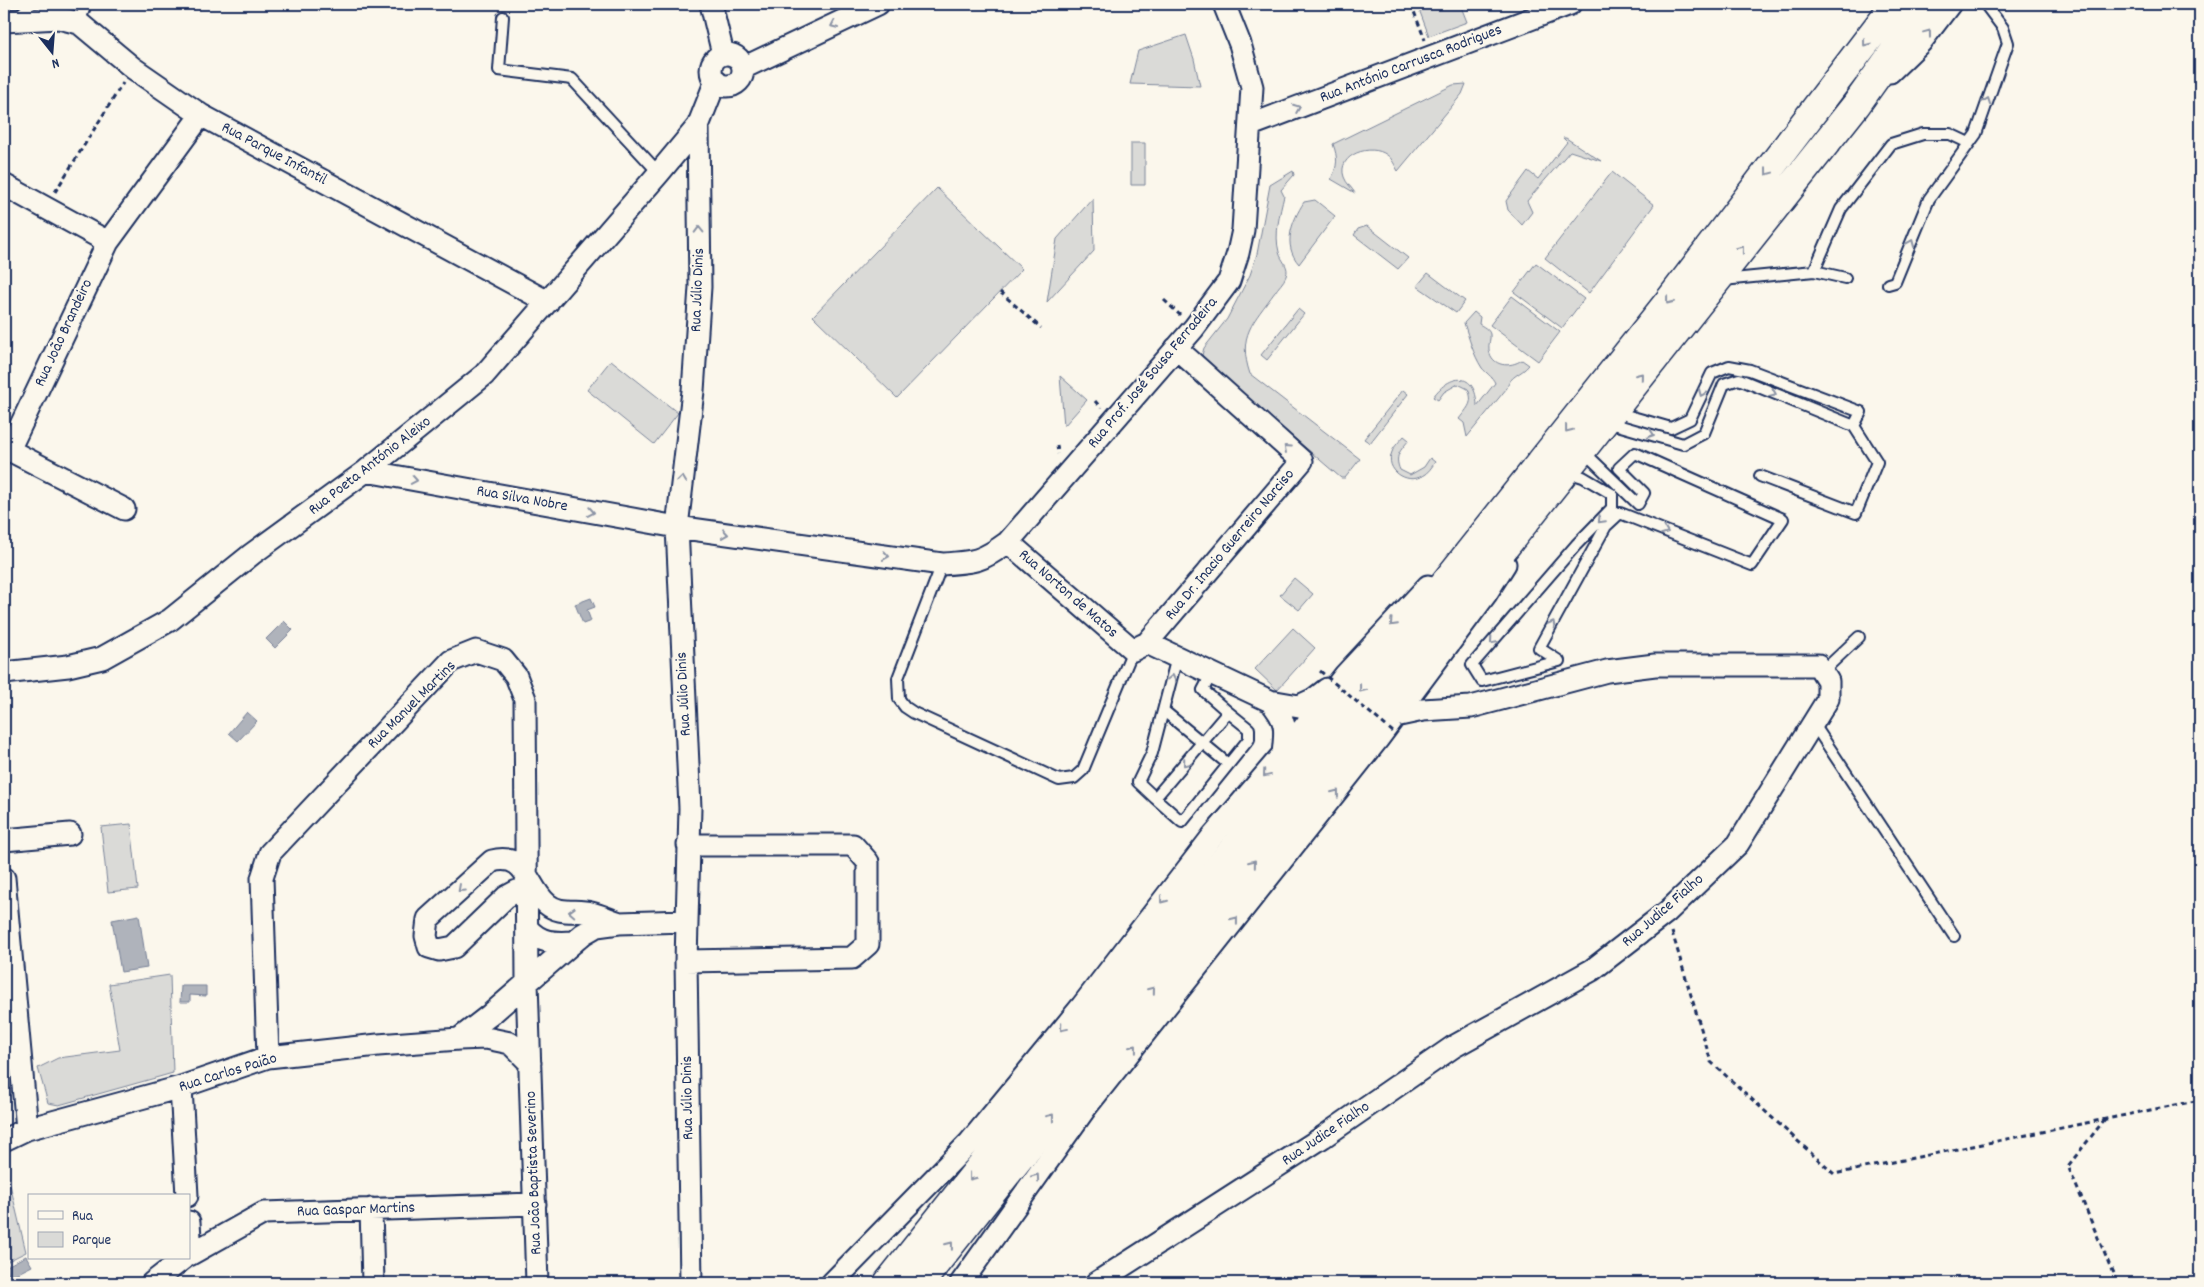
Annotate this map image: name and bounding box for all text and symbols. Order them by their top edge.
one-way arrow [830,18,839,29]
street label: Rua António Carrusca Rodrigues [1317,18,1506,109]
north arrow [28,28,78,78]
one-way arrow [1922,30,1930,39]
one-way arrow [1863,37,1872,47]
text: N [49,52,61,73]
one-way arrow [1981,98,1991,106]
one-way arrow [1292,103,1301,114]
street label: Rua Parque Infantil [217,116,331,192]
one-way arrow [1765,166,1773,175]
one-way arrow [694,225,704,233]
one-way arrow [1904,239,1915,248]
one-way arrow [1735,245,1744,255]
street label: Rua Júlio Dinis [685,247,711,333]
street label: Rua João Brandeiro [29,275,99,391]
street label: Rua Prof. José Sousa Ferradeira [1083,292,1224,454]
one-way arrow [1666,295,1674,304]
one-way arrow [1634,373,1643,382]
one-way arrow [1768,386,1777,397]
one-way arrow [1698,388,1709,397]
street label: Rua Poeta António Aleixo [304,411,436,521]
one-way arrow [1564,423,1573,432]
one-way arrow [1646,428,1655,438]
one-way arrow [1284,444,1293,453]
street label: Rua Dr. Inacio Guerreiro Narciso [1160,464,1300,626]
one-way arrow [410,474,419,484]
one-way arrow [676,475,687,483]
street label: Rua Silva Nobre [474,480,570,518]
one-way arrow [587,506,596,516]
one-way arrow [1598,514,1607,523]
one-way arrow [1661,525,1669,535]
one-way arrow [721,528,729,539]
street label: Rua Norton de Matos [1013,544,1123,644]
one-way arrow [882,550,890,561]
one-way arrow [1390,618,1399,627]
one-way arrow [1546,621,1556,630]
one-way arrow [1489,636,1498,645]
street label: Rua Júlio Dinis [670,651,698,737]
street label: Rua Manuel Martins [362,655,462,755]
one-way arrow [1166,674,1177,683]
one-way arrow [1358,683,1367,692]
one-way arrow [1183,757,1191,766]
one-way arrow [1263,768,1271,777]
one-way arrow [1330,790,1338,799]
one-way arrow [1248,860,1256,869]
street label: Rua Judice Fialho [1617,869,1709,953]
one-way arrow [457,883,466,892]
one-way arrow [1161,894,1169,903]
one-way arrow [568,906,576,917]
one-way arrow [1229,917,1237,926]
one-way arrow [1146,987,1154,996]
one-way arrow [1060,1023,1069,1032]
one-way arrow [1128,1045,1136,1054]
street label: Rua Carlos Paião [176,1047,280,1099]
street label: Rua Júlio Dinis [676,1055,700,1140]
street label: Rua João Baptista Severino [520,1091,548,1255]
street label: Rua Judice Fialho [1277,1096,1375,1172]
one-way arrow [1045,1114,1054,1123]
one-way arrow [969,1171,978,1180]
one-way arrow [1030,1174,1038,1183]
legend [28,1194,190,1260]
street label: Rua Gaspar Martins [296,1196,416,1224]
text: Rua [72,1206,94,1228]
text: Parque [72,1230,112,1252]
one-way arrow [944,1241,953,1251]

